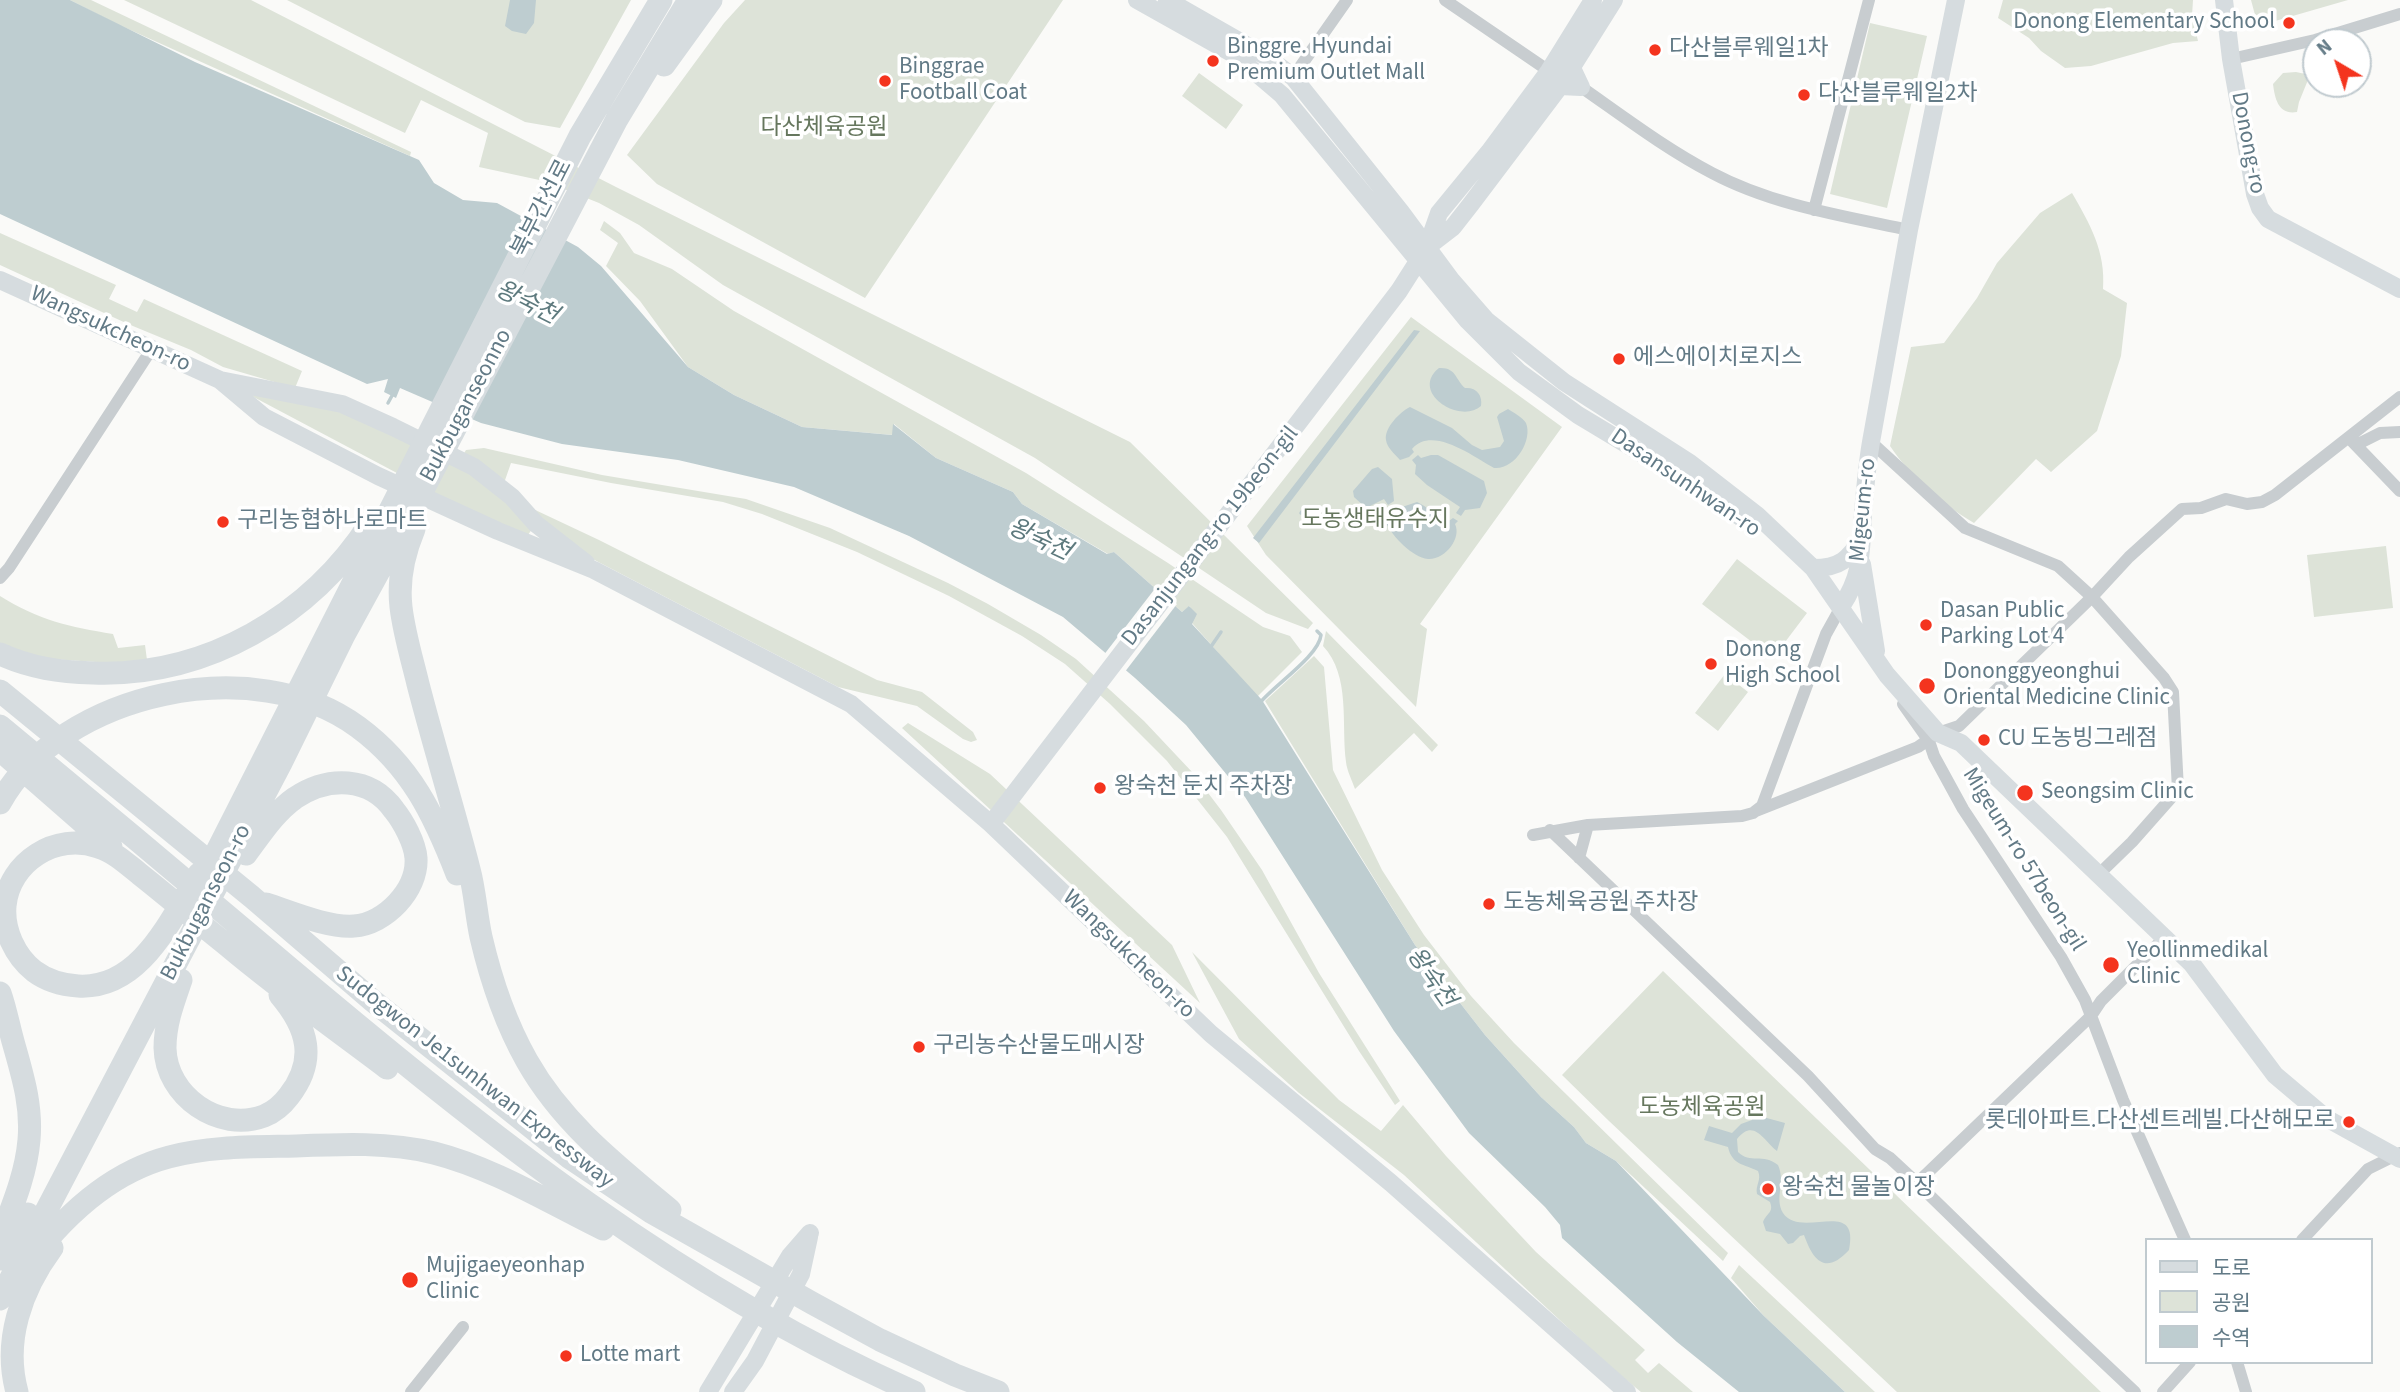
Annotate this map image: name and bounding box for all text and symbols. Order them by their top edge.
place label: Donong Elementary School [2013,9,2275,37]
marker: Donong Elementary School [2281,15,2297,31]
north arrow [2302,28,2372,98]
text: N [2311,33,2338,62]
place label: Binggre. Hyundai Premium Outlet Mall [1227,34,1425,88]
place label: 다산블루웨일1차 [1669,36,1829,64]
marker: 다산블루웨일1차 [1647,42,1663,58]
marker: Binggre. Hyundai Premium Outlet Mall [1205,53,1221,69]
place label: Binggrae Football Coat [899,54,1027,108]
marker: Binggrae Football Coat [877,73,893,89]
place label: 다산블루웨일2차 [1818,81,1978,109]
marker: 다산블루웨일2차 [1796,87,1812,103]
street label: Donong-ro [2224,90,2270,196]
park label: 다산체육공원 [761,115,887,143]
street label: 북부간선로 [507,156,579,262]
water label: 왕숙천 [490,276,562,332]
street label: Wangsukcheon-ro [26,281,194,379]
street label: Bukbuganseonno [415,325,519,487]
place label: 에스에이치로지스 [1633,345,1802,373]
marker: 에스에이치로지스 [1611,351,1627,367]
street label: Dasanjungang-ro 19beon-gil [1117,422,1305,652]
street label: Dasansunhwan-ro [1605,424,1765,544]
street label: Migeum-ro [1845,457,1883,563]
park label: 도농생태유수지 [1301,507,1449,535]
place label: 구리농협하나로마트 [237,508,427,536]
marker: 구리농협하나로마트 [215,514,231,530]
water label: 왕숙천 [1003,514,1075,568]
place label: Dasan Public Parking Lot 4 [1940,598,2064,652]
marker: Dasan Public Parking Lot 4 [1918,617,1934,633]
place label: Donong High School [1725,637,1840,691]
marker: Donong High School [1703,656,1719,672]
place label: Dononggyeonghui Oriental Medicine Clinic [1943,659,2170,713]
marker: Dononggyeonghui Oriental Medicine Clinic [1917,676,1937,696]
place label: CU 도농빙그레점 [1998,726,2157,754]
marker: CU 도농빙그레점 [1976,732,1992,748]
street label: Migeum-ro 57beon-gil [1955,763,2091,957]
place label: 왕숙천 둔치 주차장 [1114,774,1292,802]
place label: Seongsim Clinic [2041,779,2194,807]
marker: 왕숙천 둔치 주차장 [1092,780,1108,796]
marker: Seongsim Clinic [2015,783,2035,803]
street label: Bukbuganseon-ro [156,820,258,986]
street label: Wangsukcheon-ro [1056,885,1200,1025]
place label: 도농체육공원 주차장 [1503,890,1698,918]
marker: 도농체육공원 주차장 [1481,896,1497,912]
place label: Yeollinmedikal Clinic [2127,938,2268,992]
water label: 왕숙천 [1399,943,1461,1013]
marker: Yeollinmedikal Clinic [2101,955,2121,975]
street label: Sudogwon Je1sunhwan Expressway [329,961,619,1195]
place label: 구리농수산물도매시장 [933,1033,1145,1061]
marker: 구리농수산물도매시장 [911,1039,927,1055]
park label: 도농체육공원 [1639,1095,1765,1123]
place label: 롯데아파트.다산센트레빌.다산해모로 [1985,1108,2335,1136]
marker: 롯데아파트.다산센트레빌.다산해모로 [2341,1114,2357,1130]
place label: 왕숙천 물놀이장 [1782,1175,1935,1203]
marker: 왕숙천 물놀이장 [1760,1181,1776,1197]
legend [2144,1238,2372,1364]
place label: Mujigaeyeonhap Clinic [426,1253,585,1307]
text: 도로 [2212,1253,2251,1283]
marker: Mujigaeyeonhap Clinic [400,1270,420,1290]
text: 공원 [2212,1288,2251,1318]
text: 수역 [2212,1323,2251,1353]
place label: Lotte mart [580,1342,680,1370]
marker: Lotte mart [558,1348,574,1364]

